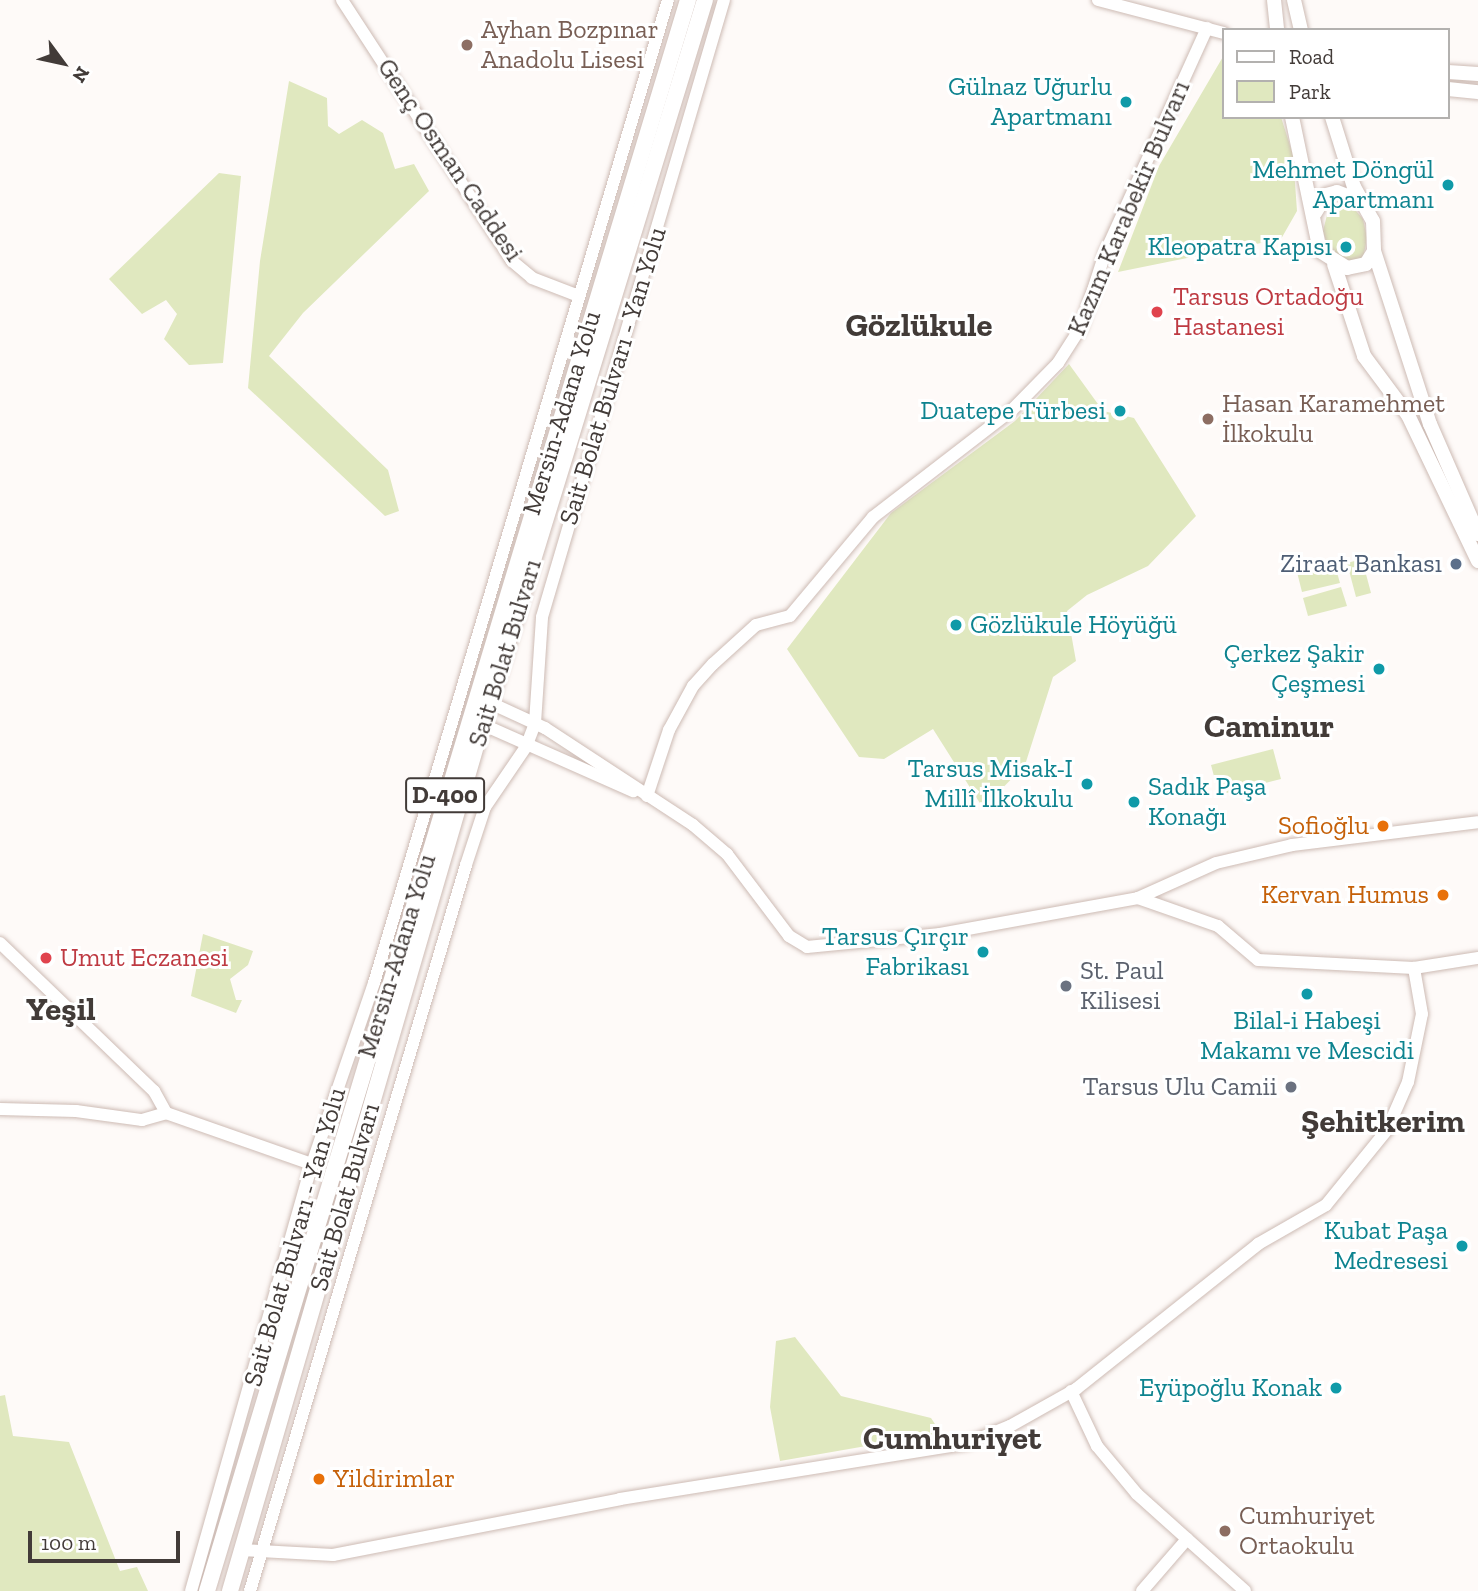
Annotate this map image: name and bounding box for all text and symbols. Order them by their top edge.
place label: Ayhan Bozpınar Anadolu Lisesi [481,14,659,76]
north arrow [28,28,98,98]
legend [1222,28,1450,119]
marker: Ayhan Bozpınar Anadolu Lisesi [459,37,475,53]
text: Road [1289,44,1334,69]
street label: Genç Osman Caddesi [371,53,529,267]
text: N [67,62,95,87]
place label: Gülnaz Uğurlu Apartmanı [948,71,1112,132]
street label: Kazım Karabekir Bulvarı [1061,76,1197,340]
text: Park [1289,79,1331,104]
marker: Gülnaz Uğurlu Apartmanı [1118,94,1134,110]
place label: Mehmet Döngül Apartmanı [1252,154,1434,216]
marker: Mehmet Döngül Apartmanı [1440,177,1456,193]
street label: Sait Bolat Bulvarı - Yan Yolu [553,223,673,529]
place label: Kleopatra Kapısı [1147,231,1332,263]
marker: Kleopatra Kapısı [1338,239,1354,255]
place label: Tarsus Ortadoğu Hastanesi [1173,281,1364,342]
marker: Tarsus Ortadoğu Hastanesi [1147,302,1167,322]
district label: Gözlükule [845,305,993,345]
street label: Mersin-Adana Yolu [516,307,608,519]
place label: Hasan Karamehmet İlkokulu [1222,388,1445,450]
place label: Duatepe Türbesi [920,395,1106,427]
marker: Duatepe Türbesi [1112,403,1128,419]
marker: Hasan Karamehmet İlkokulu [1200,411,1216,427]
place label: Ziraat Bankası [1280,548,1442,580]
street label: Sait Bolat Bulvarı [462,556,548,750]
marker: Ziraat Bankası [1448,556,1464,572]
place label: Gözlükule Höyüğü [970,609,1177,641]
marker: Gözlükule Höyüğü [948,617,964,633]
place label: Çerkez Şakir Çeşmesi [1224,638,1365,700]
marker: Çerkez Şakir Çeşmesi [1371,661,1387,677]
district label: Caminur [1204,706,1334,746]
place label: Tarsus Misak-I Millî İlkokulu [907,753,1073,814]
place label: Sadık Paşa Konağı [1148,771,1267,832]
road number: D-400 [405,774,485,816]
marker: Tarsus Misak-I Millî İlkokulu [1079,776,1095,792]
marker: Sadık Paşa Konağı [1126,794,1142,810]
place label: Sofioğlu [1278,810,1369,842]
marker: Sofioğlu [1375,818,1391,834]
street label: Mersin-Adana Yolu [351,850,443,1062]
place label: Kervan Humus [1261,879,1429,911]
marker: Kervan Humus [1435,887,1451,903]
place label: Tarsus Çırçır Fabrikası [822,921,969,982]
place label: Umut Eczanesi [60,942,228,974]
marker: Tarsus Çırçır Fabrikası [975,944,991,960]
marker: Umut Eczanesi [38,950,54,966]
place label: St. Paul Kilisesi [1080,955,1164,1016]
marker: St. Paul Kilisesi [1058,978,1074,994]
marker: Bilal-i Habeşi Makamı ve Mescidi [1299,986,1315,1002]
district label: Yeşil [26,989,96,1029]
place label: Bilal-i Habeşi Makamı ve Mescidi [1200,1005,1414,1066]
place label: Tarsus Ulu Camii [1082,1071,1277,1103]
marker: Tarsus Ulu Camii [1283,1079,1299,1095]
street label: Sait Bolat Bulvarı - Yan Yolu [237,1083,353,1391]
street label: Sait Bolat Bulvarı [303,1099,387,1295]
district label: Şehitkerim [1301,1101,1465,1141]
place label: Kubat Paşa Medresesi [1324,1215,1448,1276]
marker: Kubat Paşa Medresesi [1454,1238,1470,1254]
place label: Eyüpoğlu Konak [1139,1372,1322,1404]
marker: Eyüpoğlu Konak [1328,1380,1344,1396]
district label: Cumhuriyet [863,1418,1041,1458]
place label: Yildirimlar [333,1463,455,1495]
marker: Yildirimlar [311,1471,327,1487]
place label: Cumhuriyet Ortaokulu [1239,1500,1375,1562]
scale bar [32,1518,184,1562]
marker: Cumhuriyet Ortaokulu [1217,1523,1233,1539]
text: 100 m [41,1530,96,1555]

